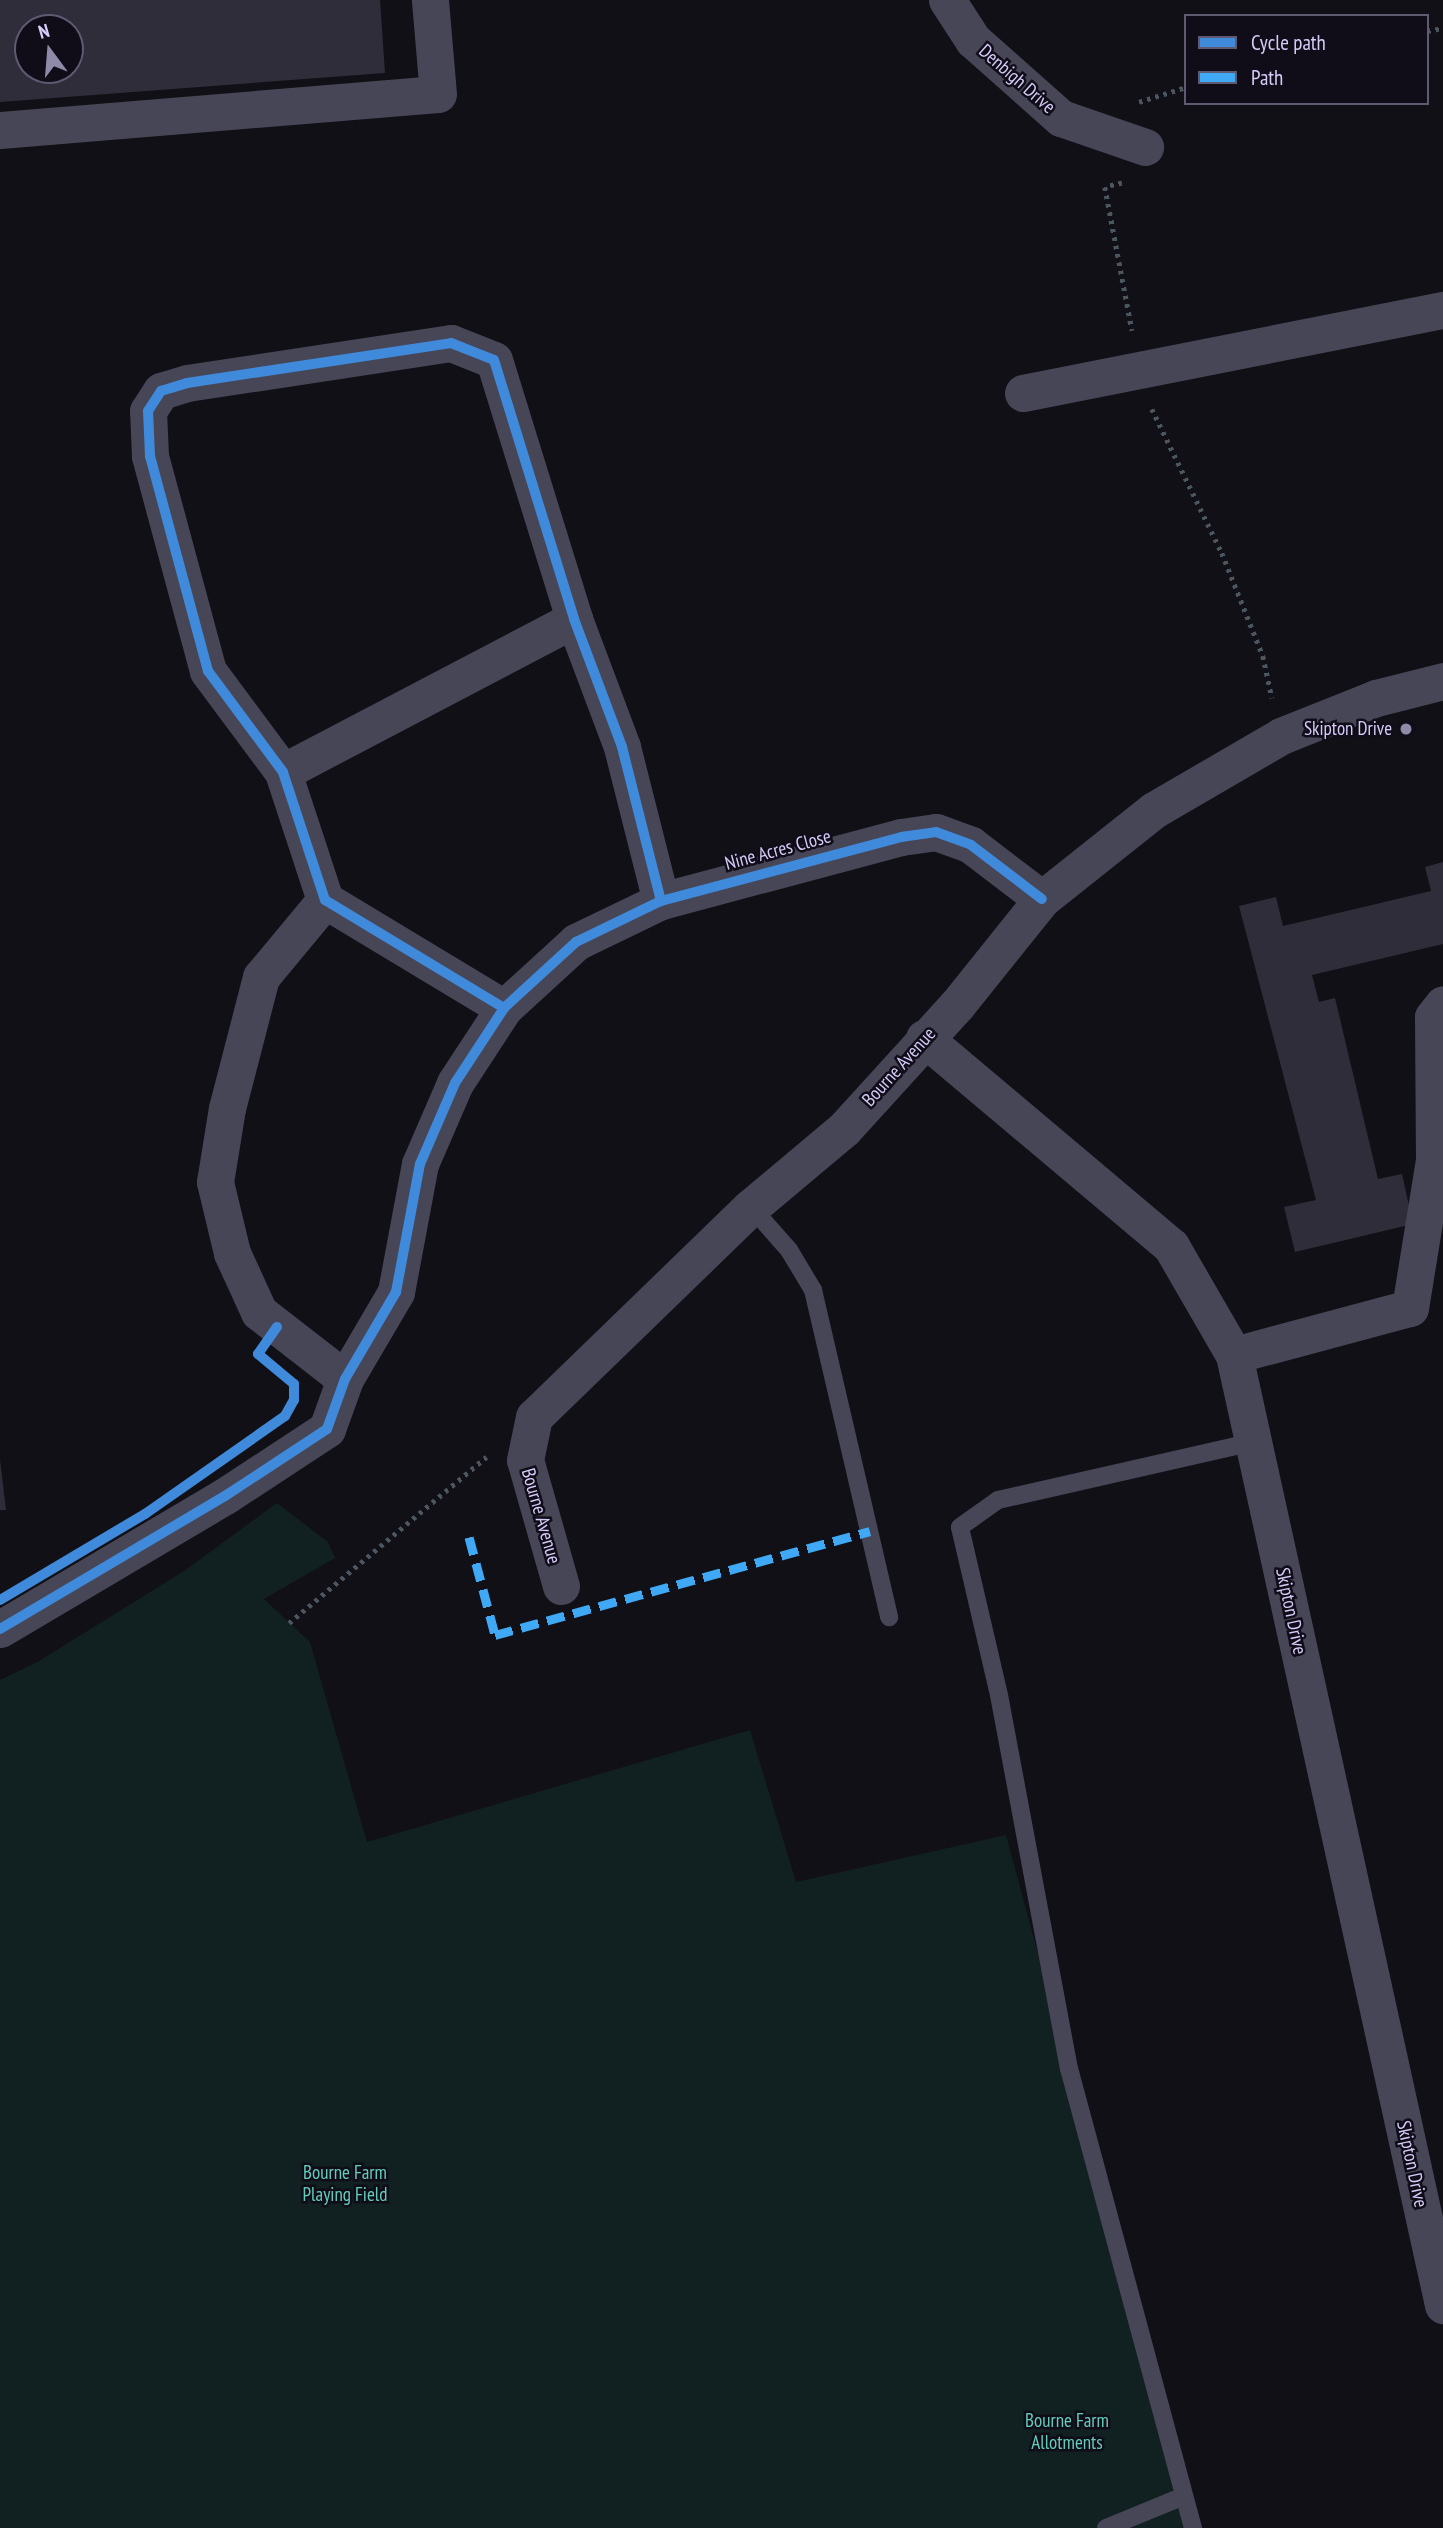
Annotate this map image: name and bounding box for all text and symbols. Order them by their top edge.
north arrow [14,14,84,84]
legend [1184,14,1429,105]
text: N [36,18,52,44]
text: Cycle path [1251,29,1326,56]
street label: Denbigh Drive [974,40,1060,118]
text: Path [1251,64,1283,91]
place label: Skipton Drive [1304,718,1392,740]
marker: Skipton Drive [1398,721,1414,737]
street label: Nine Acres Close [722,825,834,875]
street label: Bourne Avenue [857,1023,941,1111]
street label: Bourne Avenue [516,1465,566,1567]
street label: Skipton Drive [1271,1566,1311,1656]
street label: Skipton Drive [1392,2119,1432,2209]
park label: Bourne Farm Playing Field [303,2162,387,2206]
park label: Bourne Farm Allotments [1025,2410,1109,2454]

